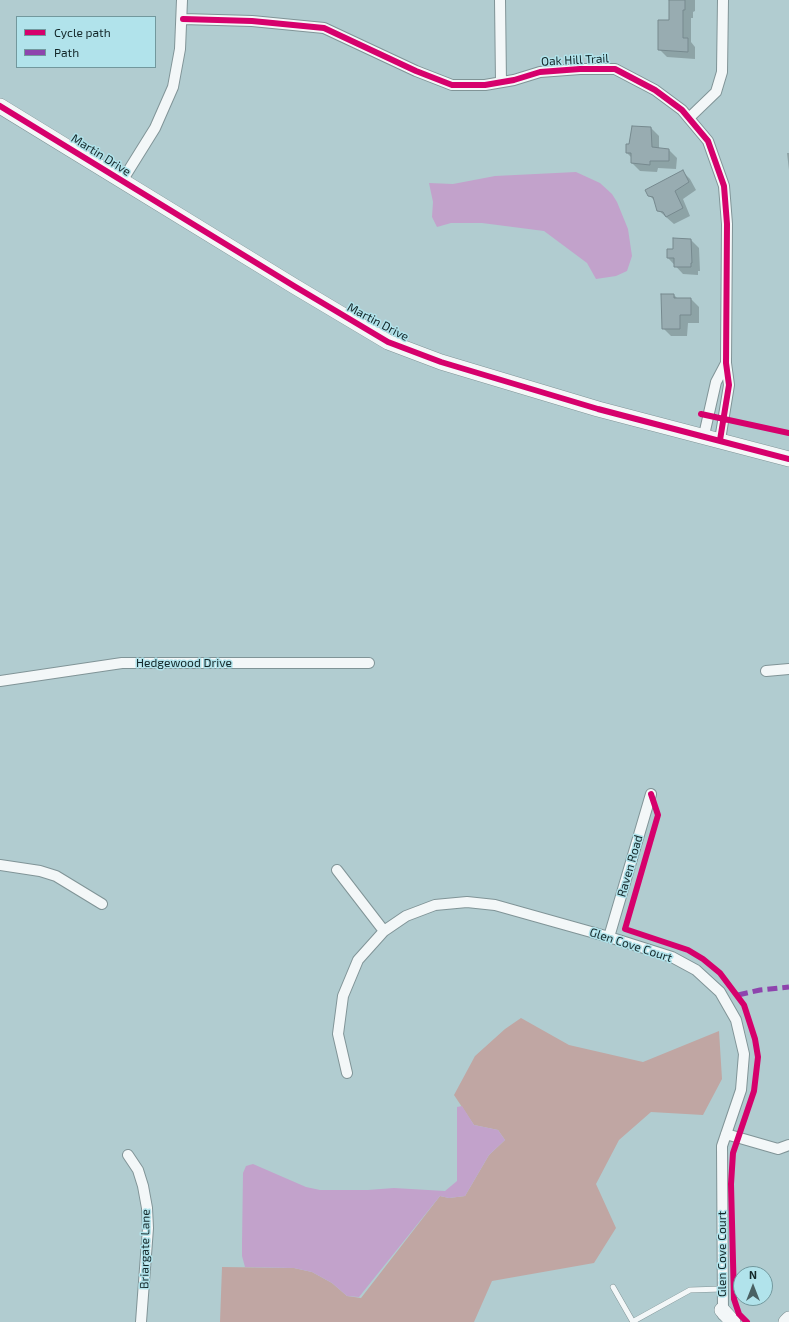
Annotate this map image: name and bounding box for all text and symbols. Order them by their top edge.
legend [16,16,156,68]
text: Cycle path [54,25,111,39]
text: Path [54,45,79,59]
street label: Oak Hill Trail [541,51,609,69]
street label: Martin Drive [69,131,133,179]
street label: Martin Drive [345,300,411,344]
street label: Hedgewood Drive [136,656,232,670]
street label: Raven Road [614,833,646,899]
street label: Glen Cove Court [588,925,674,965]
street label: Briargate Lane [137,1209,153,1289]
street label: Glen Cove Court [715,1211,729,1297]
north arrow [733,1266,773,1306]
text: N [749,1268,757,1281]

